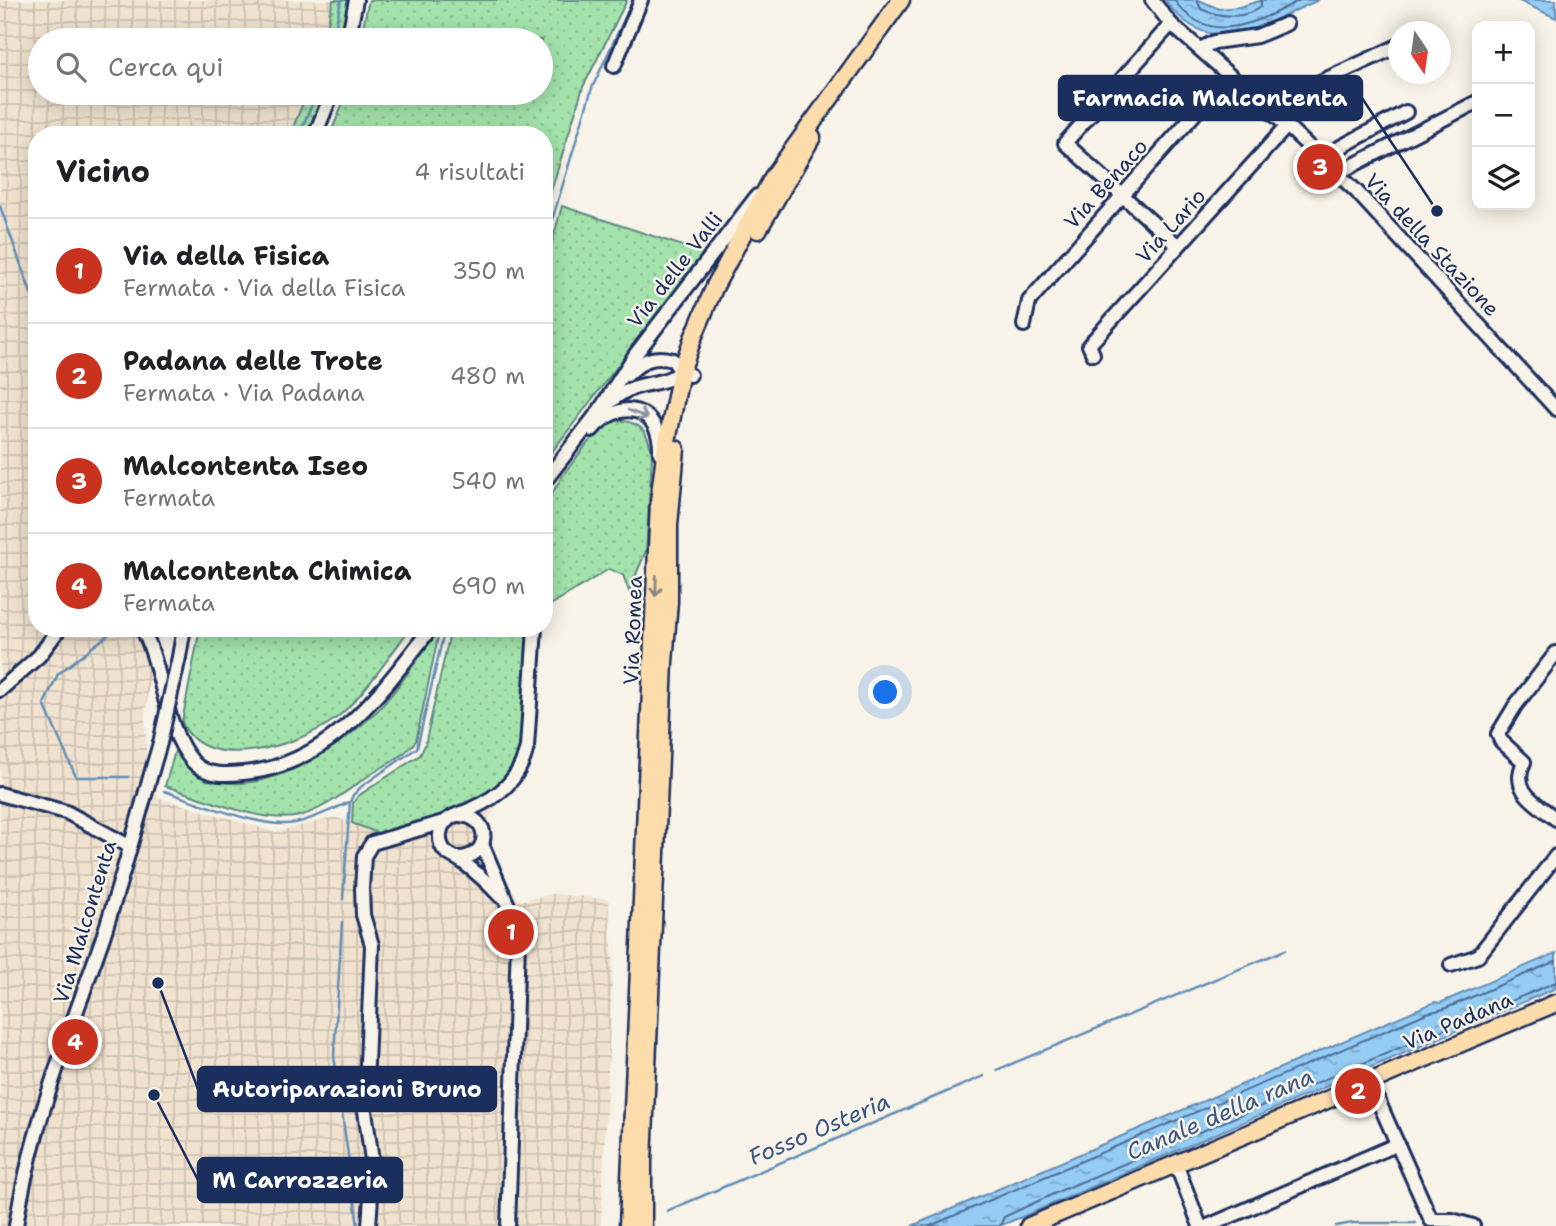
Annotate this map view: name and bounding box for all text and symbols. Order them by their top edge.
north arrow [1388,21,1451,84]
map controls [1472,21,1535,210]
button: + [1472,21,1535,84]
search box [28,28,553,105]
icon: search [52,48,90,86]
text: Cerca qui [108,49,224,84]
callout: Farmacia Malcontenta [1059,76,1362,120]
text: Farmacia Malcontenta [1072,83,1348,113]
button: − [1472,84,1535,147]
street label: Via Benaco [1058,133,1154,235]
pin: 3 [1297,141,1343,193]
button: layers [1472,147,1535,210]
text: Vicino [56,151,150,192]
text: 4 risultati [414,157,525,187]
street label: Via della Stazione [1358,168,1506,322]
street label: Via Lario [1130,183,1212,269]
street label: Via delle Valli [621,206,729,334]
text: Via della Fisica [123,238,329,273]
text: 1 [74,256,84,286]
text: 350 m [452,256,525,286]
text: Fermata · Via della Fisica [123,273,405,303]
text: Padana delle Trote [123,343,383,378]
text: 2 [71,361,87,391]
text: 480 m [450,361,525,391]
text: Fermata · Via Padana [123,378,365,408]
one-way arrow [627,409,648,421]
text: Malcontenta Iseo [123,448,368,483]
text: 3 [71,466,87,496]
text: 540 m [452,466,525,496]
text: Fermata [123,483,215,513]
text: Malcontenta Chimica [123,553,412,588]
text: 4 [71,571,87,601]
text: 690 m [451,571,525,601]
one-way arrow [649,574,662,597]
street label: Via Romea [617,575,649,685]
text: Fermata [123,588,215,618]
your location [868,675,902,709]
street label: Via Malcontenta [47,837,123,1007]
pin: 1 [488,906,534,958]
street label: Via Padana [1399,985,1517,1057]
pin: 4 [52,1016,98,1068]
water label: Canale della rana [1122,1061,1318,1167]
pin: 2 [1335,1065,1381,1117]
callout: Autoriparazioni Bruno [198,1067,496,1111]
text: Autoriparazioni Bruno [212,1074,482,1104]
water label: Fosso Osteria [744,1086,894,1172]
callout: M Carrozzeria [198,1158,402,1202]
text: M Carrozzeria [212,1165,388,1195]

